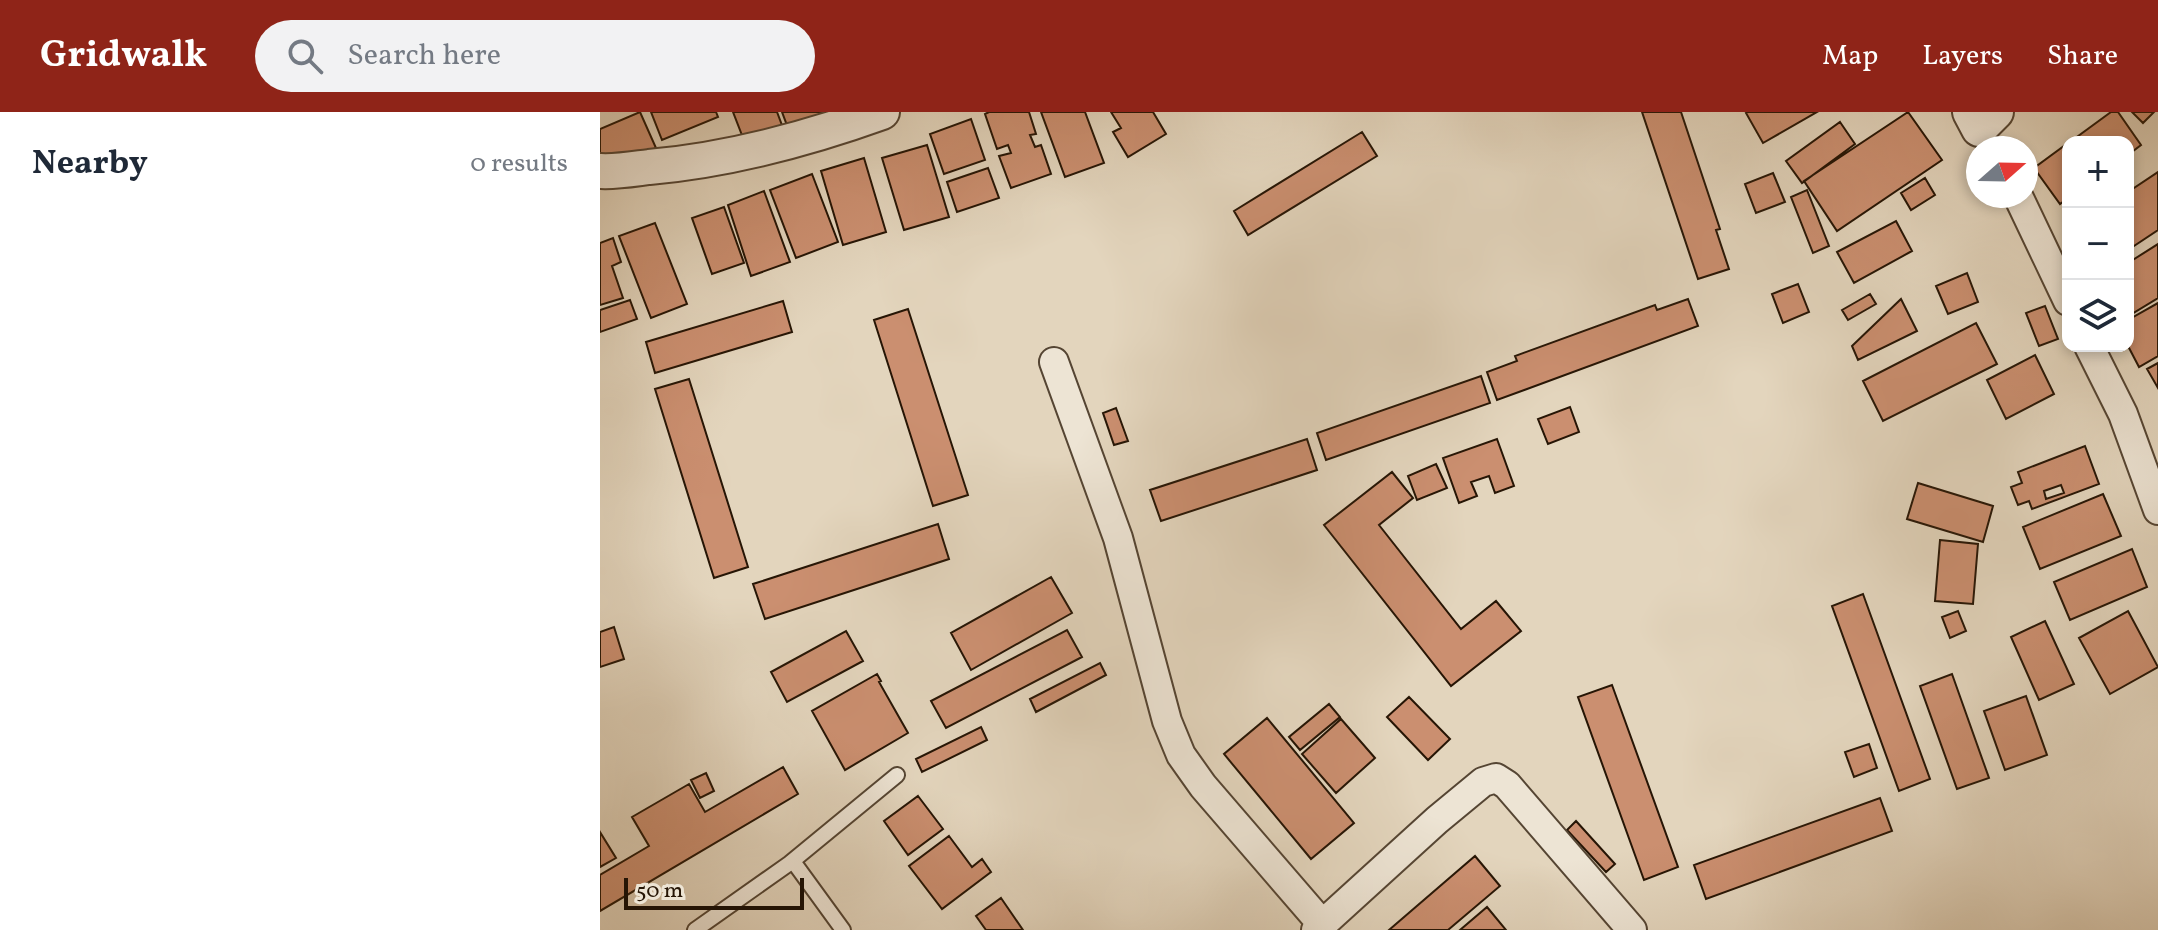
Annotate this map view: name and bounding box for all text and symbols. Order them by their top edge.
search box [255,20,815,92]
text: Gridwalk [40,30,207,83]
icon: search [283,34,327,78]
text: Search here [347,35,501,77]
text: Map [1822,37,1878,76]
text: Layers [1922,37,2003,76]
text: Share [2047,37,2118,76]
north arrow [1966,136,2038,208]
map controls [2062,136,2134,352]
button: + [2062,136,2134,208]
text: Nearby [32,141,148,188]
text: 0 results [470,146,568,182]
button: − [2062,208,2134,280]
button: layers [2062,280,2134,352]
scale bar [624,874,804,910]
text: 50 m [636,876,683,907]

